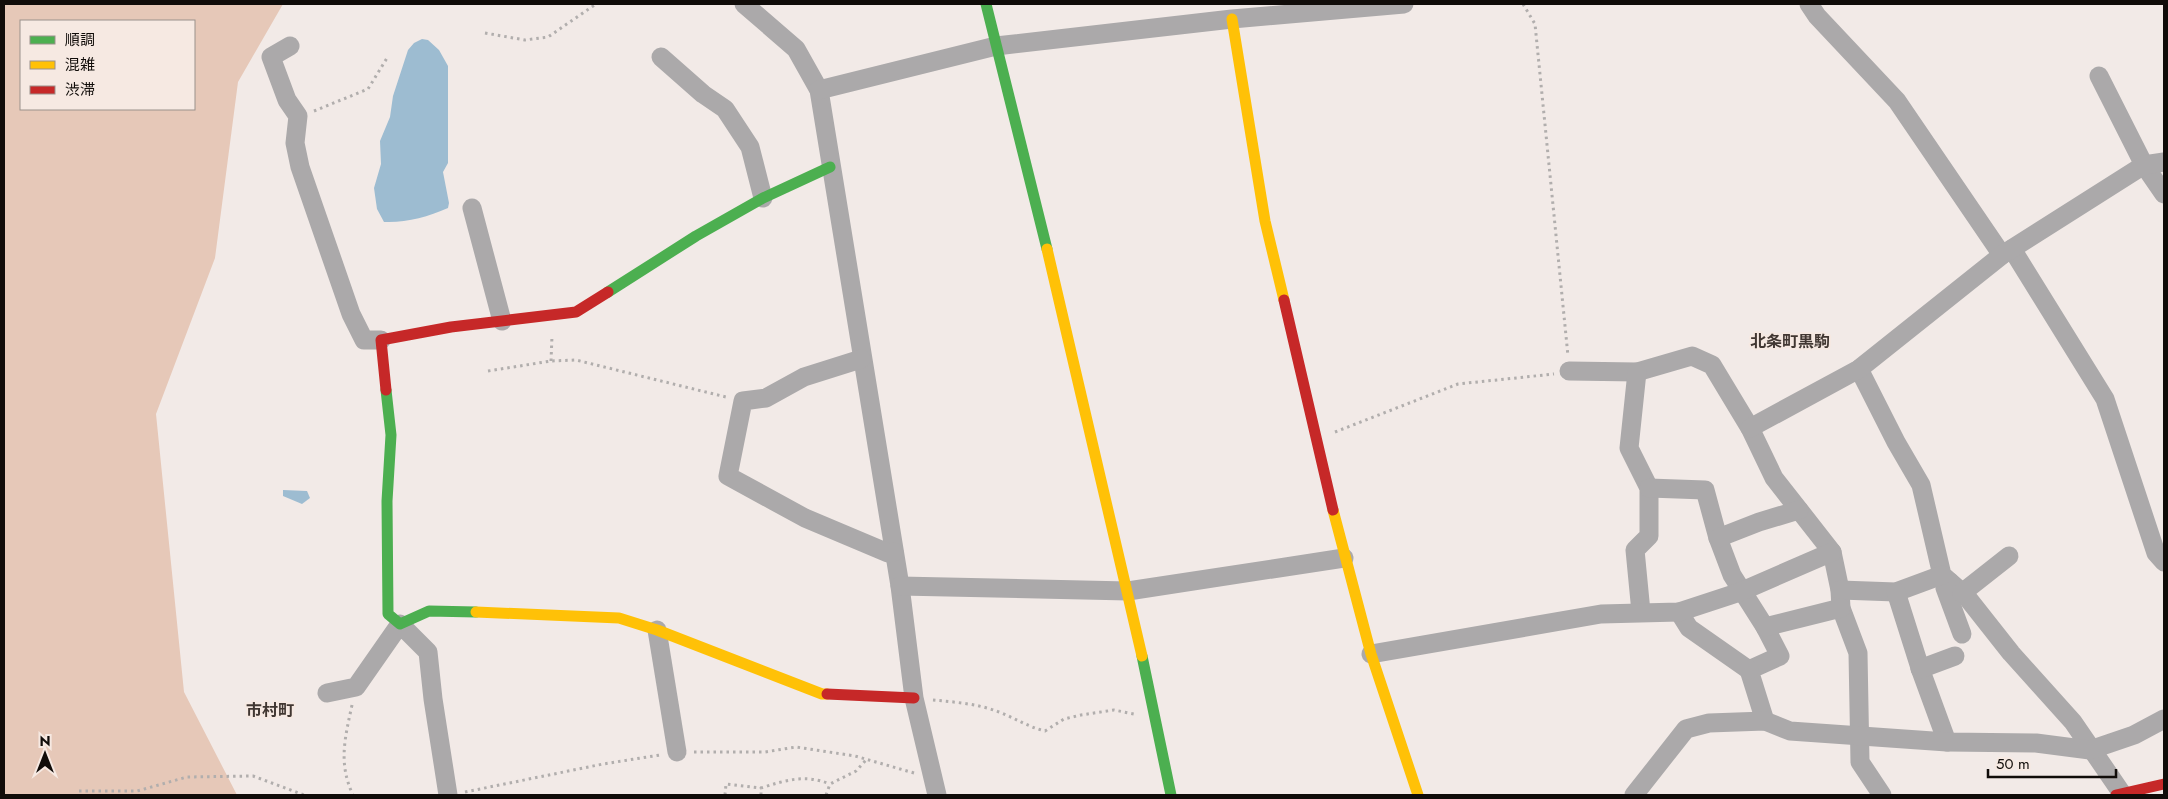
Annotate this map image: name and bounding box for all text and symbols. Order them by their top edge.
legend [20,20,195,110]
text: 順調 [65,29,95,51]
text: 混雑 [65,54,95,76]
text: 渋滞 [65,79,95,101]
district label: 北条町黒駒 [1750,330,1830,353]
district label: 市村町 [246,699,294,722]
north arrow [20,729,70,779]
text: N [39,731,51,751]
scale bar [1988,746,2116,778]
text: 50 m [1996,753,2030,775]

